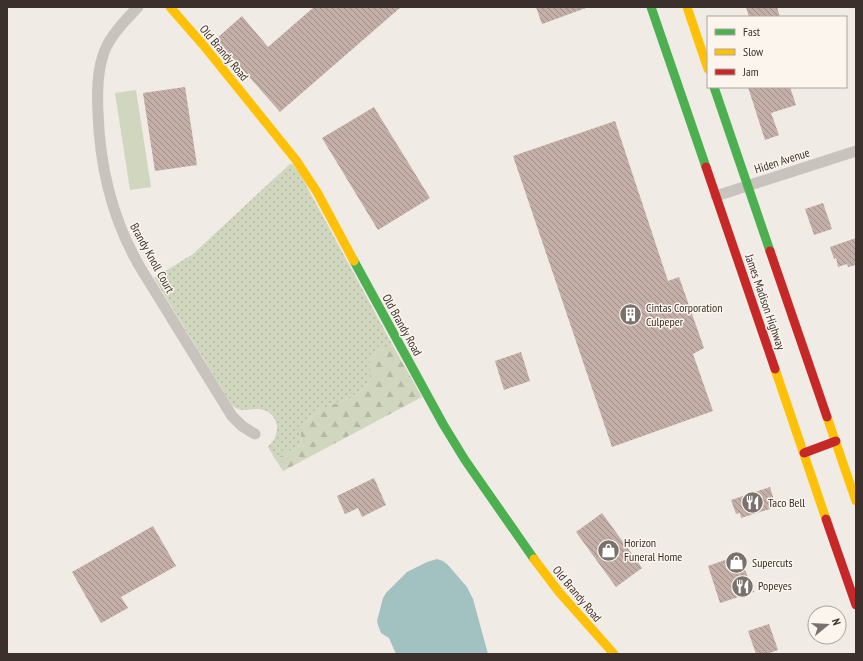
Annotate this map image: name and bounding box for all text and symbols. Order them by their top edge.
legend [707,16,847,88]
street label: Old Brandy Road [197,22,252,84]
text: Fast [743,24,761,39]
text: Slow [743,44,764,59]
text: Jam [742,64,759,79]
street label: Hiden Avenue [752,145,811,176]
street label: Brandy Knoll Court [127,220,178,296]
street label: James Madison Highway [742,251,789,352]
street label: Old Brandy Road [379,291,426,358]
place label: Cintas Corporation Culpeper [646,300,723,329]
building icon: Cintas Corporation Culpeper [617,302,643,328]
restaurant icon: Taco Bell [740,490,766,516]
place label: Taco Bell [768,495,805,510]
place label: Horizon Funeral Home [624,535,682,564]
shop icon: Horizon Funeral Home [596,537,622,563]
shop icon: Supercuts [723,550,749,576]
place label: Supercuts [752,555,793,570]
street label: Old Brandy Road [550,563,605,625]
restaurant icon: Popeyes [730,573,756,599]
place label: Popeyes [758,578,792,593]
north arrow [807,605,847,645]
text: N [829,617,844,627]

